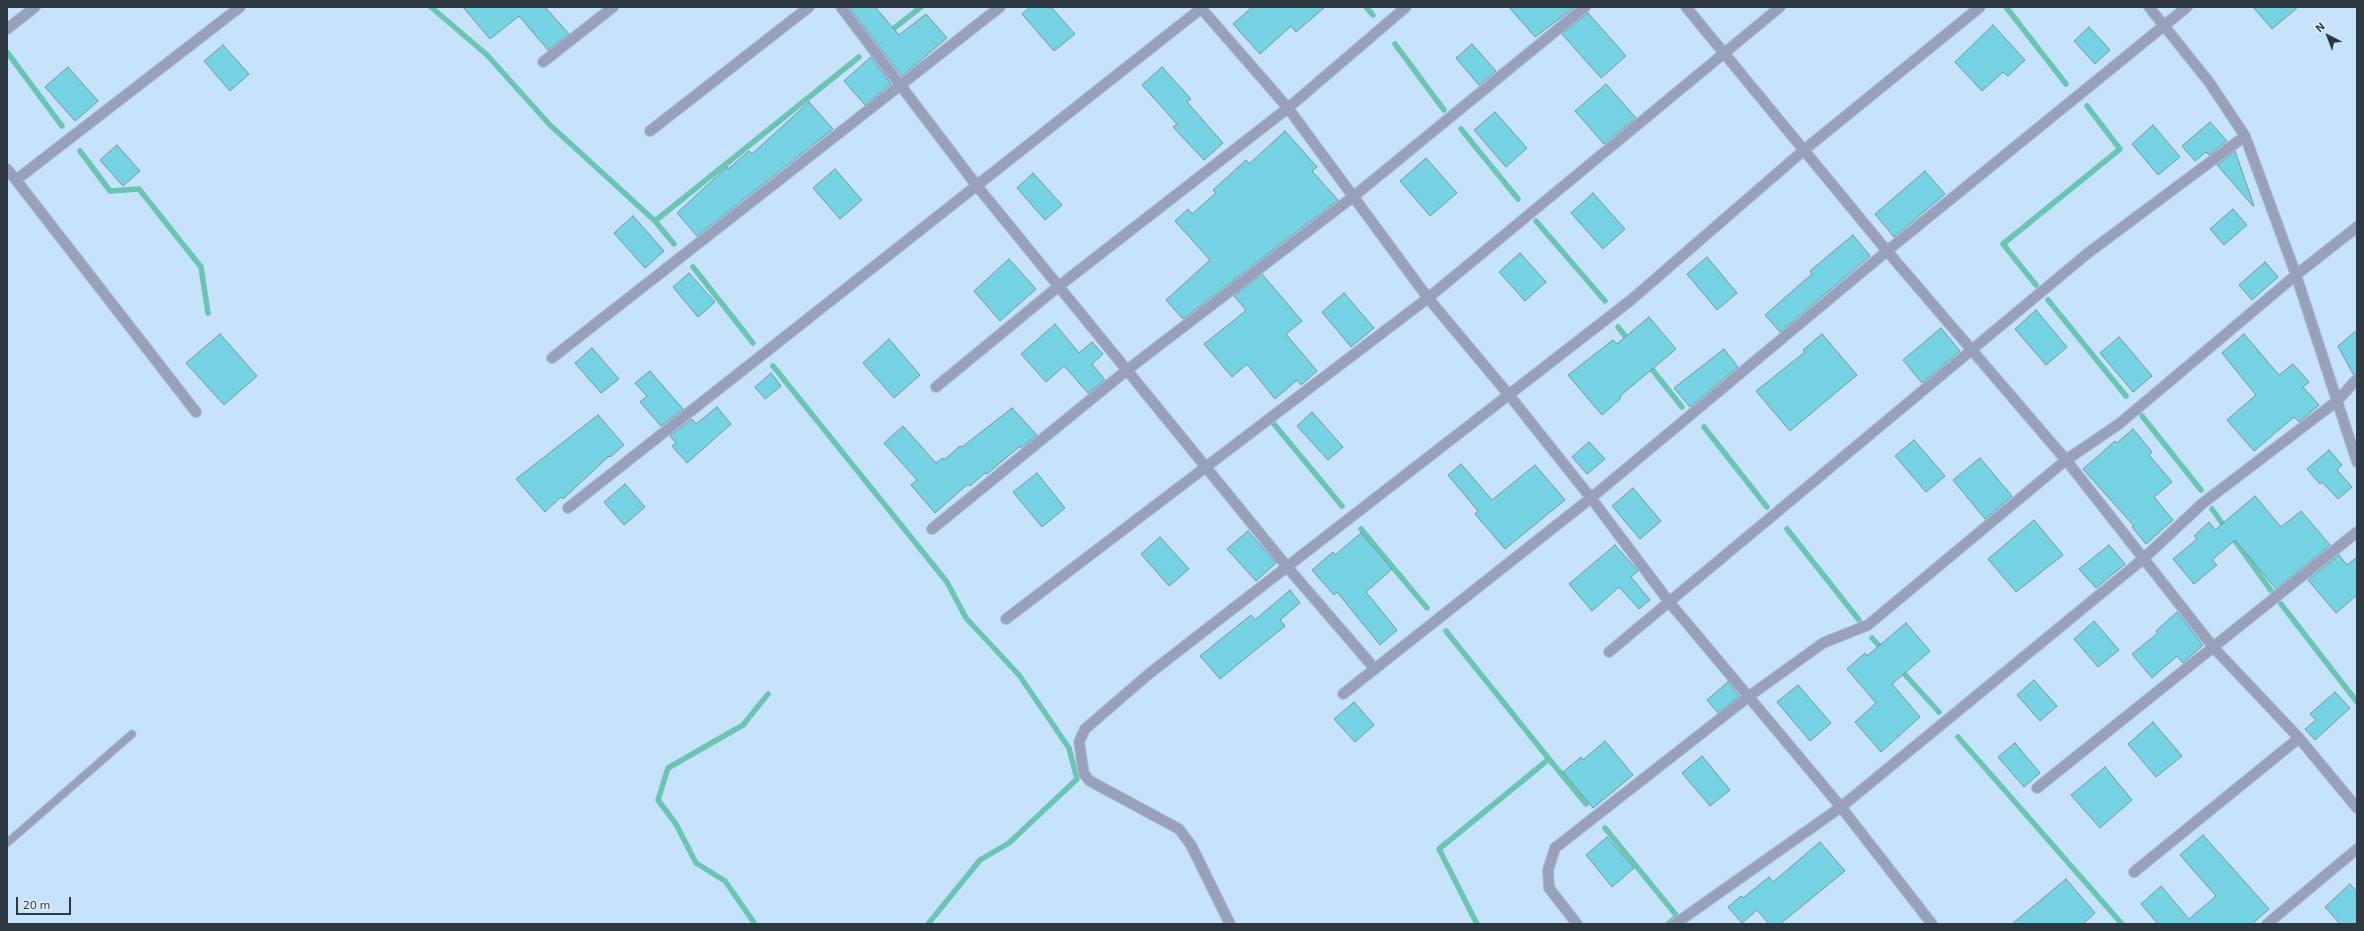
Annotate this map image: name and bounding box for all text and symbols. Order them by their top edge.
north arrow [2308,16,2348,56]
text: N [2312,19,2327,34]
scale bar [18,889,73,915]
text: 20 m [23,897,50,911]

